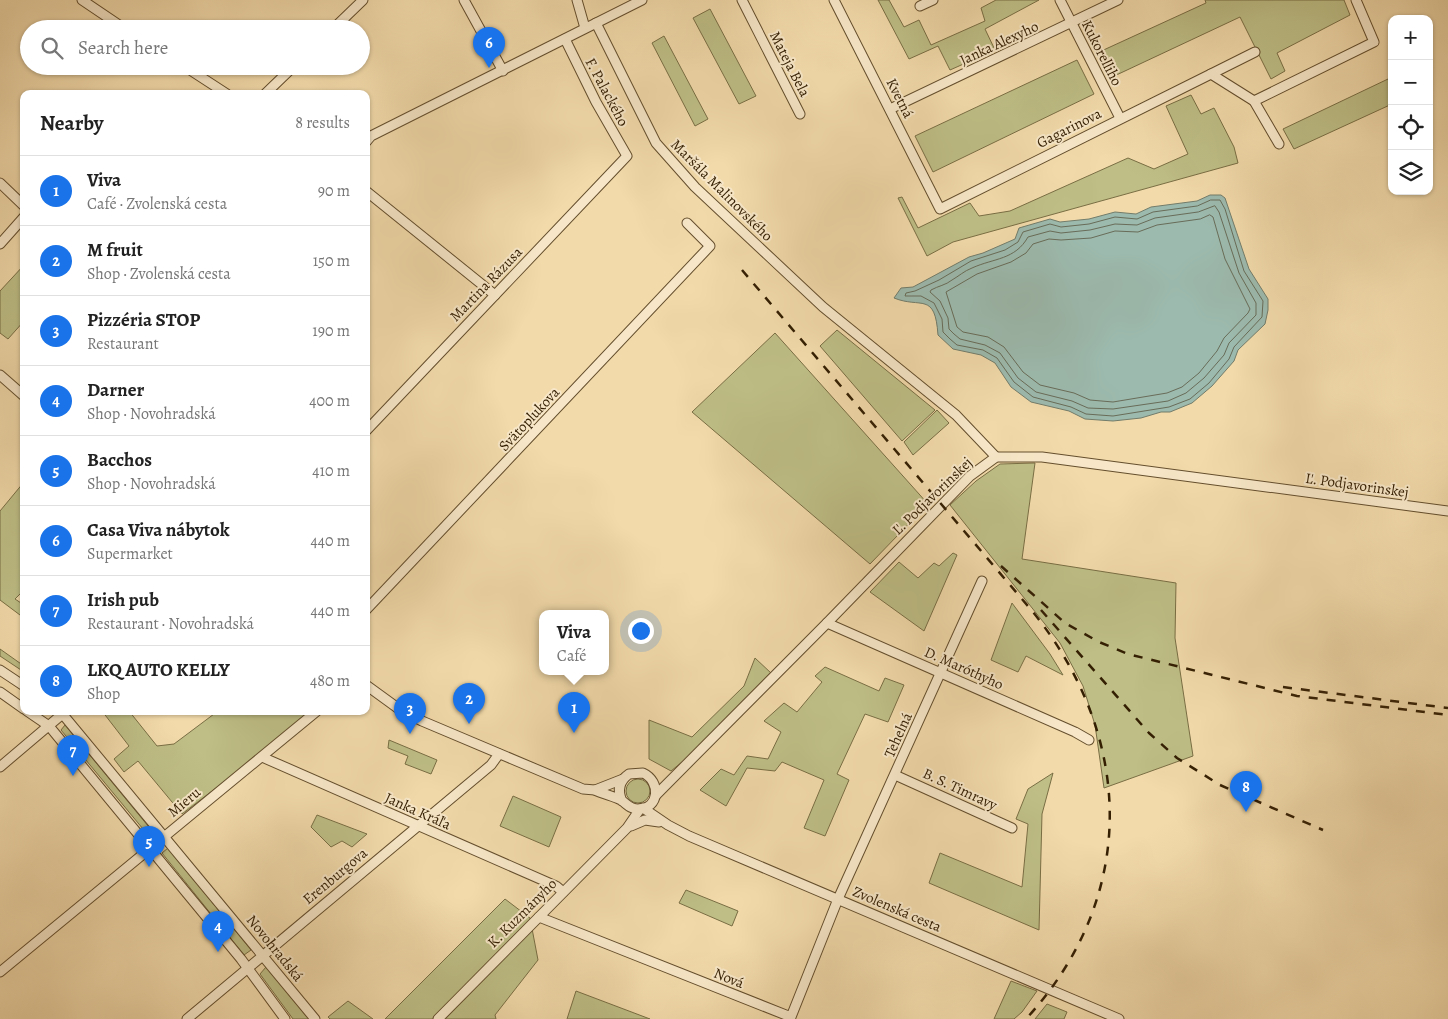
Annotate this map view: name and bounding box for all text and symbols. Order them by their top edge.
map controls [1388,15,1433,195]
button: + [1388,15,1433,60]
street label: Janka Alexyho [956,16,1042,70]
street label: Kukorelliho [1077,17,1127,89]
search box [20,20,370,75]
pin: 6 [473,27,505,68]
street label: Mateja Bela [765,28,815,100]
icon: search [38,34,66,62]
text: Search here [78,35,168,61]
street label: F. Palackého [581,54,633,130]
button: − [1388,60,1433,105]
street label: Kvetná [881,75,919,121]
street label: Gagarinova [1033,103,1105,153]
button: locate [1388,105,1433,150]
text: Nearby [40,109,103,137]
text: 8 results [295,112,350,134]
street label: Maršála Malinovského [667,135,777,245]
button: layers [1388,150,1433,195]
text: Viva [87,167,121,193]
text: 1 [53,180,59,202]
text: 90 m [318,180,350,202]
text: Café · Zvolenská cesta [87,193,227,215]
text: M fruit [87,237,143,263]
street label: Martina Rázusa [445,242,527,326]
text: 2 [52,250,60,272]
text: 150 m [313,250,350,272]
text: Shop · Zvolenská cesta [87,263,231,285]
text: Pizzéria STOP [87,307,200,333]
text: 3 [53,320,59,342]
text: 190 m [312,320,350,342]
text: Restaurant [87,333,159,355]
text: Darner [87,377,144,403]
street label: Svätoplukova [494,383,564,455]
text: 4 [52,390,60,412]
text: 400 m [309,390,350,412]
text: Shop · Novohradská [87,403,216,425]
text: Bacchos [87,447,152,473]
street label: Ľ. Podjavorinskej [888,453,976,539]
text: 5 [53,460,59,482]
text: 410 m [312,460,350,482]
street label: Ľ. Podjavorinskej [1304,468,1410,502]
text: Shop · Novohradská [87,473,216,495]
text: Casa Viva nábytok [87,517,230,543]
text: 6 [52,530,60,552]
text: 440 m [310,530,350,552]
text: Supermarket [87,543,173,565]
text: Irish pub [87,587,159,613]
text: 7 [53,600,59,622]
text: 440 m [310,600,350,622]
popup [539,610,609,675]
text: Restaurant · Novohradská [87,613,254,635]
your location [628,618,654,644]
text: Viva [557,619,591,645]
street label: D. Maróthyho [921,642,1007,694]
text: Café [557,645,587,667]
text: LKQ AUTO KELLY [87,657,230,683]
text: 8 [52,670,60,692]
text: 480 m [310,670,350,692]
text: Shop [87,683,120,705]
pin: 2 [453,683,485,724]
pin: 1 [558,692,590,733]
pin: 3 [394,693,426,734]
street label: Tehelná [879,709,917,761]
pin: 7 [57,735,89,776]
street label: B. S. Timravy [920,763,1001,815]
pin: 8 [1230,771,1262,812]
street label: Mieru [163,782,205,822]
street label: Janka Kráľa [382,788,454,834]
pin: 5 [133,826,165,867]
street label: Erenburgova [298,843,372,909]
street label: K. Kuzmányho [483,874,561,952]
street label: Zvolenská cesta [850,881,944,937]
street label: Novohradská [242,910,308,986]
pin: 4 [202,911,234,952]
street label: Nová [711,963,747,993]

